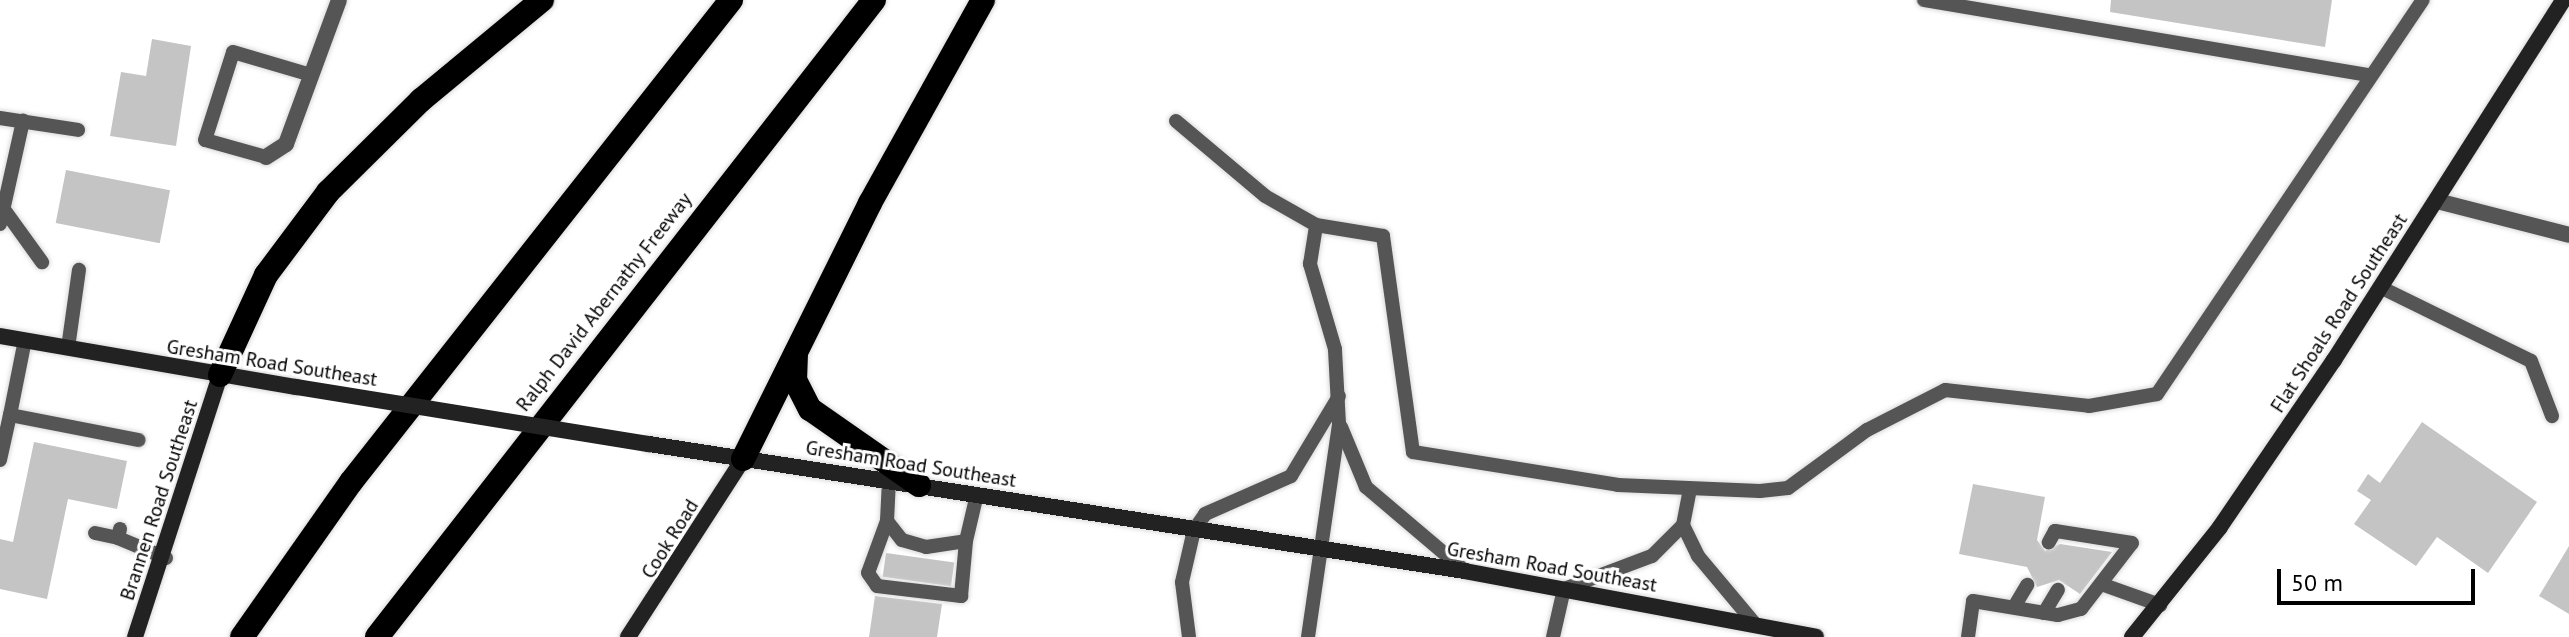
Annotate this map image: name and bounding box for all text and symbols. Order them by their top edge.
street label: Ralph David Abernathy Freeway [511,187,697,417]
street label: Flat Shoals Road Southeast [2266,209,2412,417]
street label: Gresham Road Southeast [165,334,379,392]
street label: Brannen Road Southeast [115,397,203,603]
street label: Gresham Road Southeast [804,435,1018,493]
street label: Cook Road [636,495,704,583]
street label: Gresham Road Southeast [1445,537,1659,597]
scale bar [2281,553,2479,603]
text: 50 m [2291,567,2343,598]

